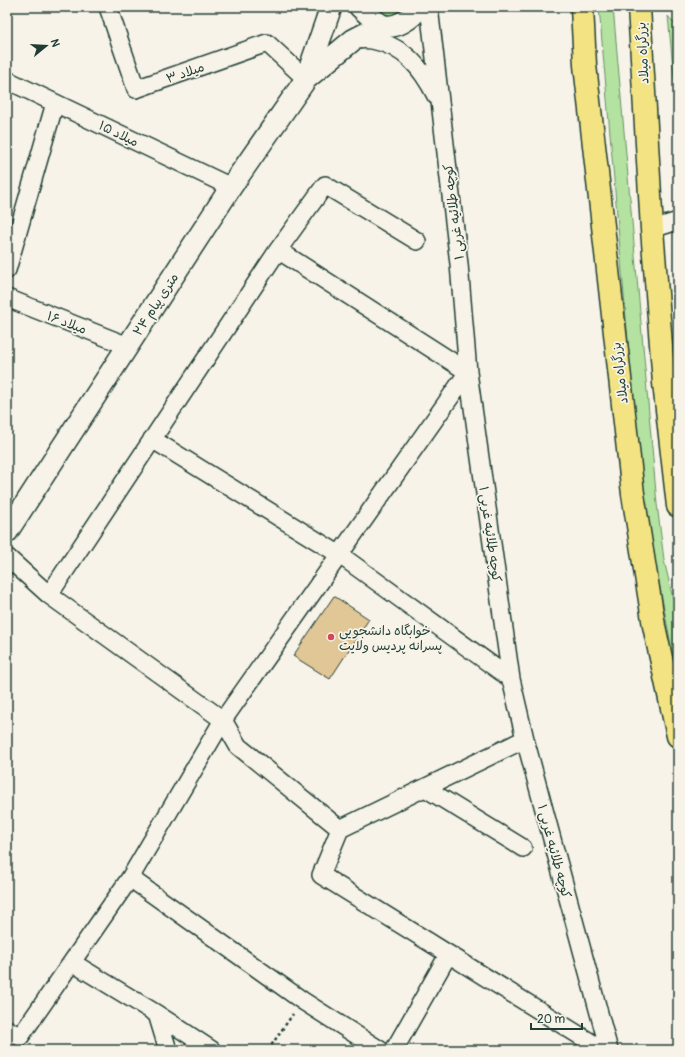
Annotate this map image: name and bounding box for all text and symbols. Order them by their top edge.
street label: بزرگراه میلاد [633,22,653,84]
north arrow [26,26,66,66]
text: N [48,38,63,49]
street label: میلاد ۳ [164,59,207,87]
street label: میلاد ۱۵ [96,117,141,150]
street label: کوچه طلائیه غربی ۱ [440,162,469,261]
street label: ۲۴ متری پیام [130,270,184,340]
street label: میلاد ۱۶ [44,308,89,338]
street label: بزرگراه میلاد [608,341,632,405]
street label: کوچه طلائیه غربی ۱ [474,485,505,584]
place label: خوابگاه دانشجویی پسرانه پردیس ولایت [339,623,442,654]
marker: خوابگاه دانشجویی پسرانه پردیس ولایت [326,632,336,642]
street label: کوچه طلائیه غربی ۱ [533,803,574,901]
scale bar [531,1005,582,1031]
text: 20 m [537,1012,566,1027]

